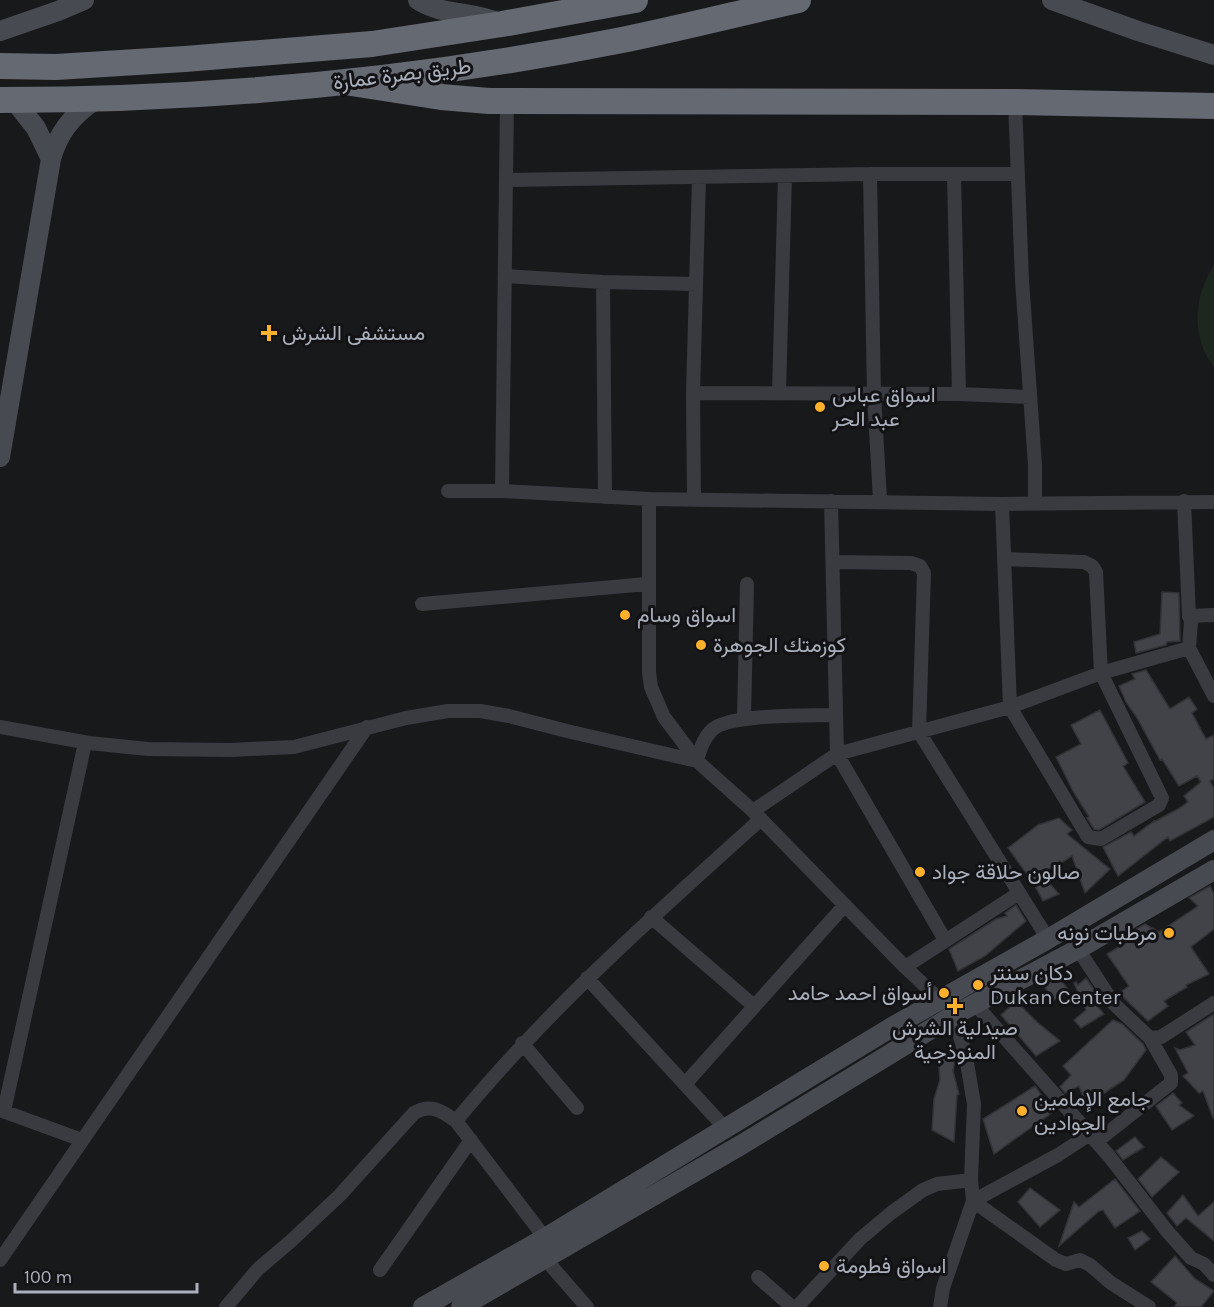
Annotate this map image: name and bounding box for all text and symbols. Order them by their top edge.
street label: طريق بصرة عمارة [332,54,472,95]
place label: مستشفى الشرش [282,321,425,346]
marker: مستشفى الشرش [260,324,278,342]
place label: اسواق عباس عبد الحر [831,383,936,432]
marker: اسواق عباس عبد الحر [813,400,827,414]
place label: اسواق وسام [637,603,736,629]
marker: اسواق وسام [618,608,632,622]
place label: كوزمتك الجوهرة [713,633,846,658]
marker: كوزمتك الجوهرة [694,638,708,652]
place label: صالون حلاقة جواد [932,860,1080,885]
marker: صالون حلاقة جواد [913,865,927,879]
place label: مرطبات نونه [1057,921,1157,946]
marker: مرطبات نونه [1162,926,1176,940]
place label: دكان سنتر Dukan Center [989,961,1121,1009]
marker: دكان سنتر Dukan Center [971,978,985,992]
place label: أسواق احمد حامد [788,981,932,1006]
marker: أسواق احمد حامد [937,986,951,1000]
marker: صيدلية الشرش المنوذجية [948,999,962,1013]
place label: صيدلية الشرش المنوذجية [892,1016,1018,1065]
place label: جامع الإمامين الجوادين [1034,1087,1151,1136]
marker: جامع الإمامين الجوادين [1015,1104,1029,1118]
place label: اسواق فطومة [836,1254,946,1279]
scale bar [15,1256,196,1294]
marker: اسواق فطومة [817,1259,831,1273]
text: 100 m [24,1266,72,1288]

